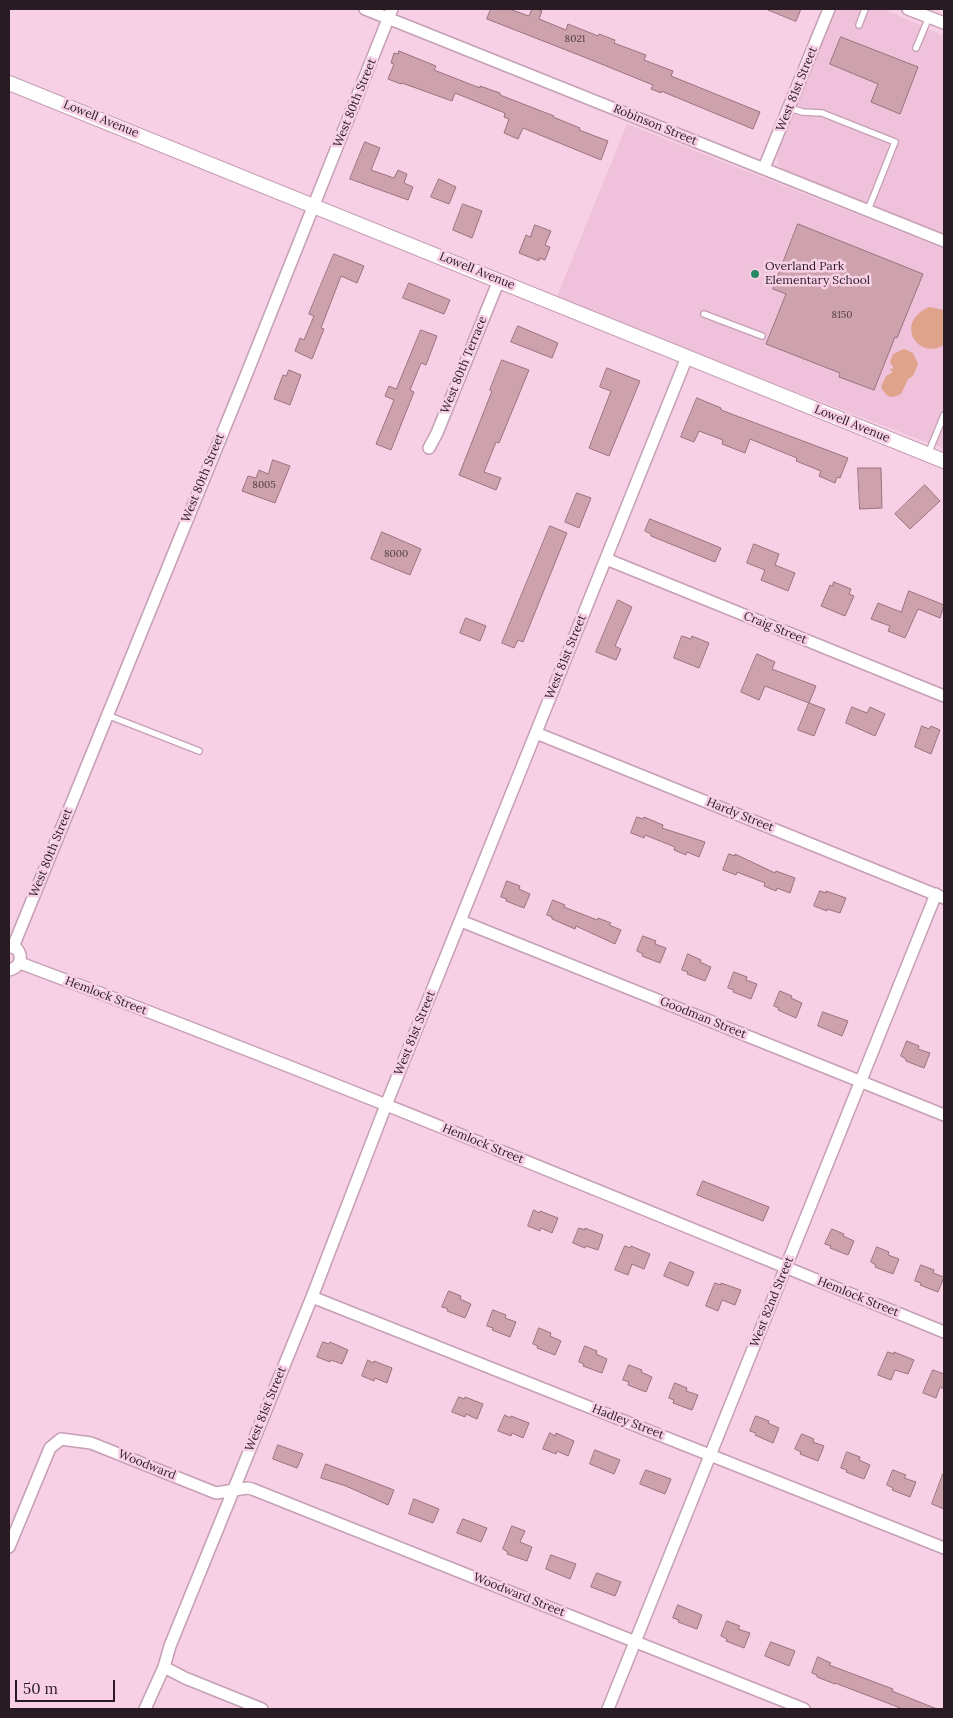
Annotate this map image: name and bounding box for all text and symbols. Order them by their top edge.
house number: 8021 [565,33,585,45]
street label: West 81st Street [774,45,820,133]
street label: West 80th Street [331,56,379,150]
street label: Lowell Avenue [61,97,141,141]
street label: Robinson Street [611,102,699,148]
street label: Lowell Avenue [437,249,517,293]
place label: Overland Park Elementary School [765,260,870,288]
marker: Overland Park Elementary School [749,268,761,280]
house number: 8150 [832,309,852,321]
street label: West 80th Terrace [438,314,490,416]
street label: Lowell Avenue [812,402,892,446]
street label: West 80th Street [179,431,227,525]
house number: 8005 [252,479,276,491]
house number: 8000 [384,548,408,560]
street label: Craig Street [741,609,809,647]
street label: West 81st Street [543,613,589,701]
street label: Hardy Street [704,795,776,835]
street label: West 80th Street [27,806,75,900]
street label: Hemlock Street [63,974,149,1018]
street label: West 81st Street [392,989,438,1077]
street label: Goodman Street [658,994,748,1042]
street label: Hemlock Street [440,1121,526,1167]
street label: West 82nd Street [747,1255,797,1349]
street label: Hemlock Street [815,1274,901,1320]
street label: West 81st Street [243,1365,289,1453]
street label: Hadley Street [590,1402,666,1442]
street label: Woodward [116,1447,178,1483]
street label: Woodward Street [471,1570,567,1620]
scale bar [18,1670,118,1702]
text: 50 m [23,1679,58,1698]

